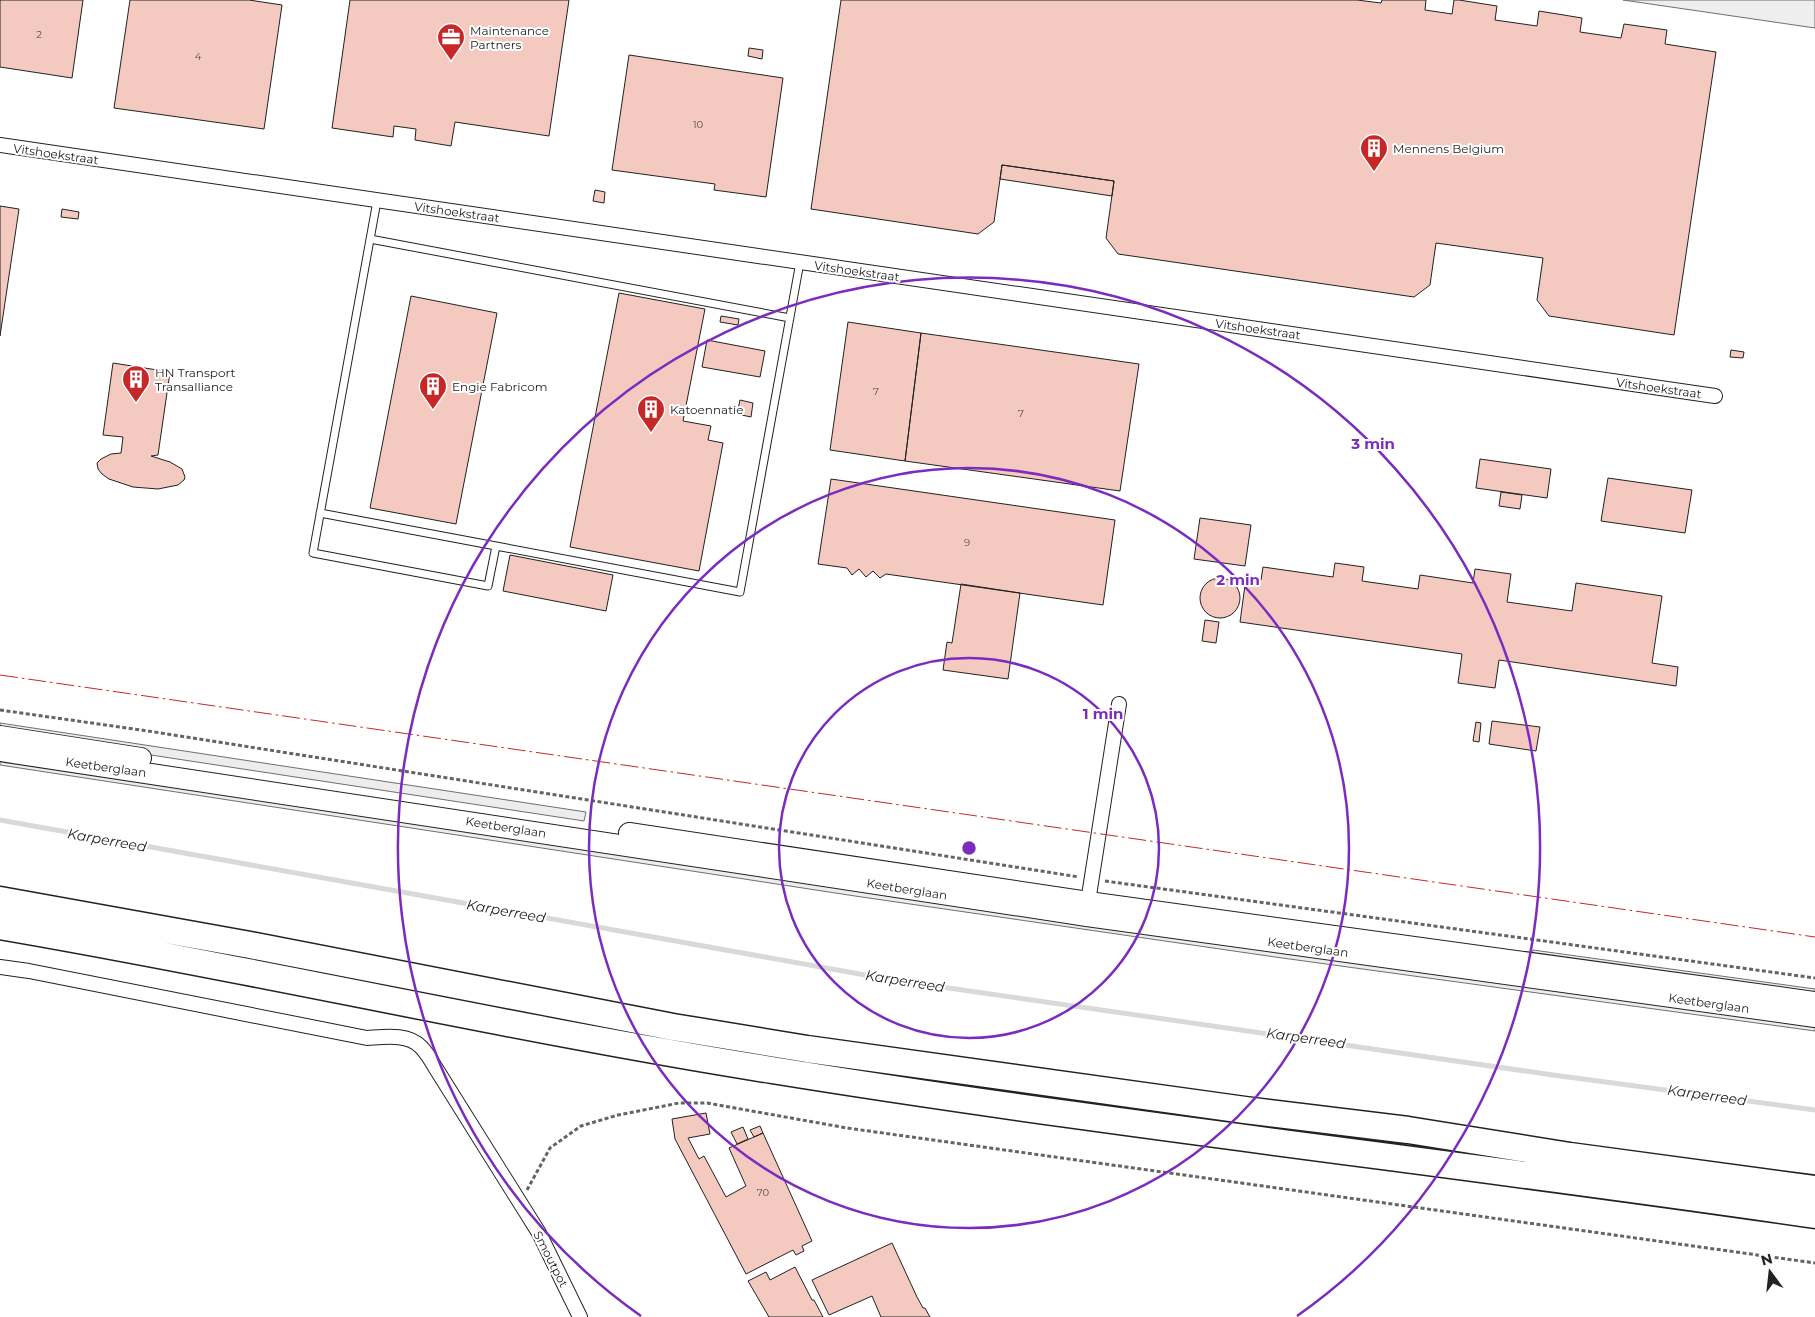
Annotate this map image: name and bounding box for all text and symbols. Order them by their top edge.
office icon: Maintenance Partners [436,22,466,61]
place label: Maintenance Partners [470,23,549,52]
house number: 2 [36,28,42,41]
house number: 4 [195,50,202,63]
house number: 10 [693,118,703,131]
building icon: Mennens Belgium [1359,133,1389,172]
street label: Vitshoekstraat [12,141,100,167]
place label: Mennens Belgium [1393,141,1504,156]
street label: Vitshoekstraat [413,199,501,225]
street label: Vitshoekstraat [813,258,901,284]
street label: Vitshoekstraat [1214,316,1302,342]
building icon: HN Transport Transalliance [121,364,151,403]
place label: HN Transport Transalliance [155,365,235,394]
building icon: Engie Fabricom [418,371,448,410]
street label: Vitshoekstraat [1615,375,1703,401]
place label: Engie Fabricom [452,379,547,394]
house number: 7 [873,385,879,398]
building icon: Katoennatie [636,394,666,433]
place label: Katoennatie [670,402,744,417]
house number: 7 [1018,407,1024,420]
text: 3 min [1350,434,1395,453]
house number: 9 [964,536,970,549]
text: 2 min [1216,570,1260,589]
text: 1 min [1083,704,1123,723]
street label: Keetberglaan [65,754,147,780]
street label: Keetberglaan [465,813,547,841]
water label: Karperreed [66,824,148,856]
centre of rings [960,839,978,857]
street label: Keetberglaan [866,875,948,903]
water label: Karperreed [465,895,547,927]
street label: Keetberglaan [1267,934,1349,960]
water label: Karperreed [864,966,946,996]
street label: Keetberglaan [1668,990,1750,1016]
water label: Karperreed [1265,1024,1347,1053]
water label: Karperreed [1666,1081,1748,1110]
house number: 70 [757,1186,770,1199]
street label: Smoutpot [530,1228,572,1290]
north arrow [1745,1247,1795,1297]
text: N [1759,1249,1774,1270]

